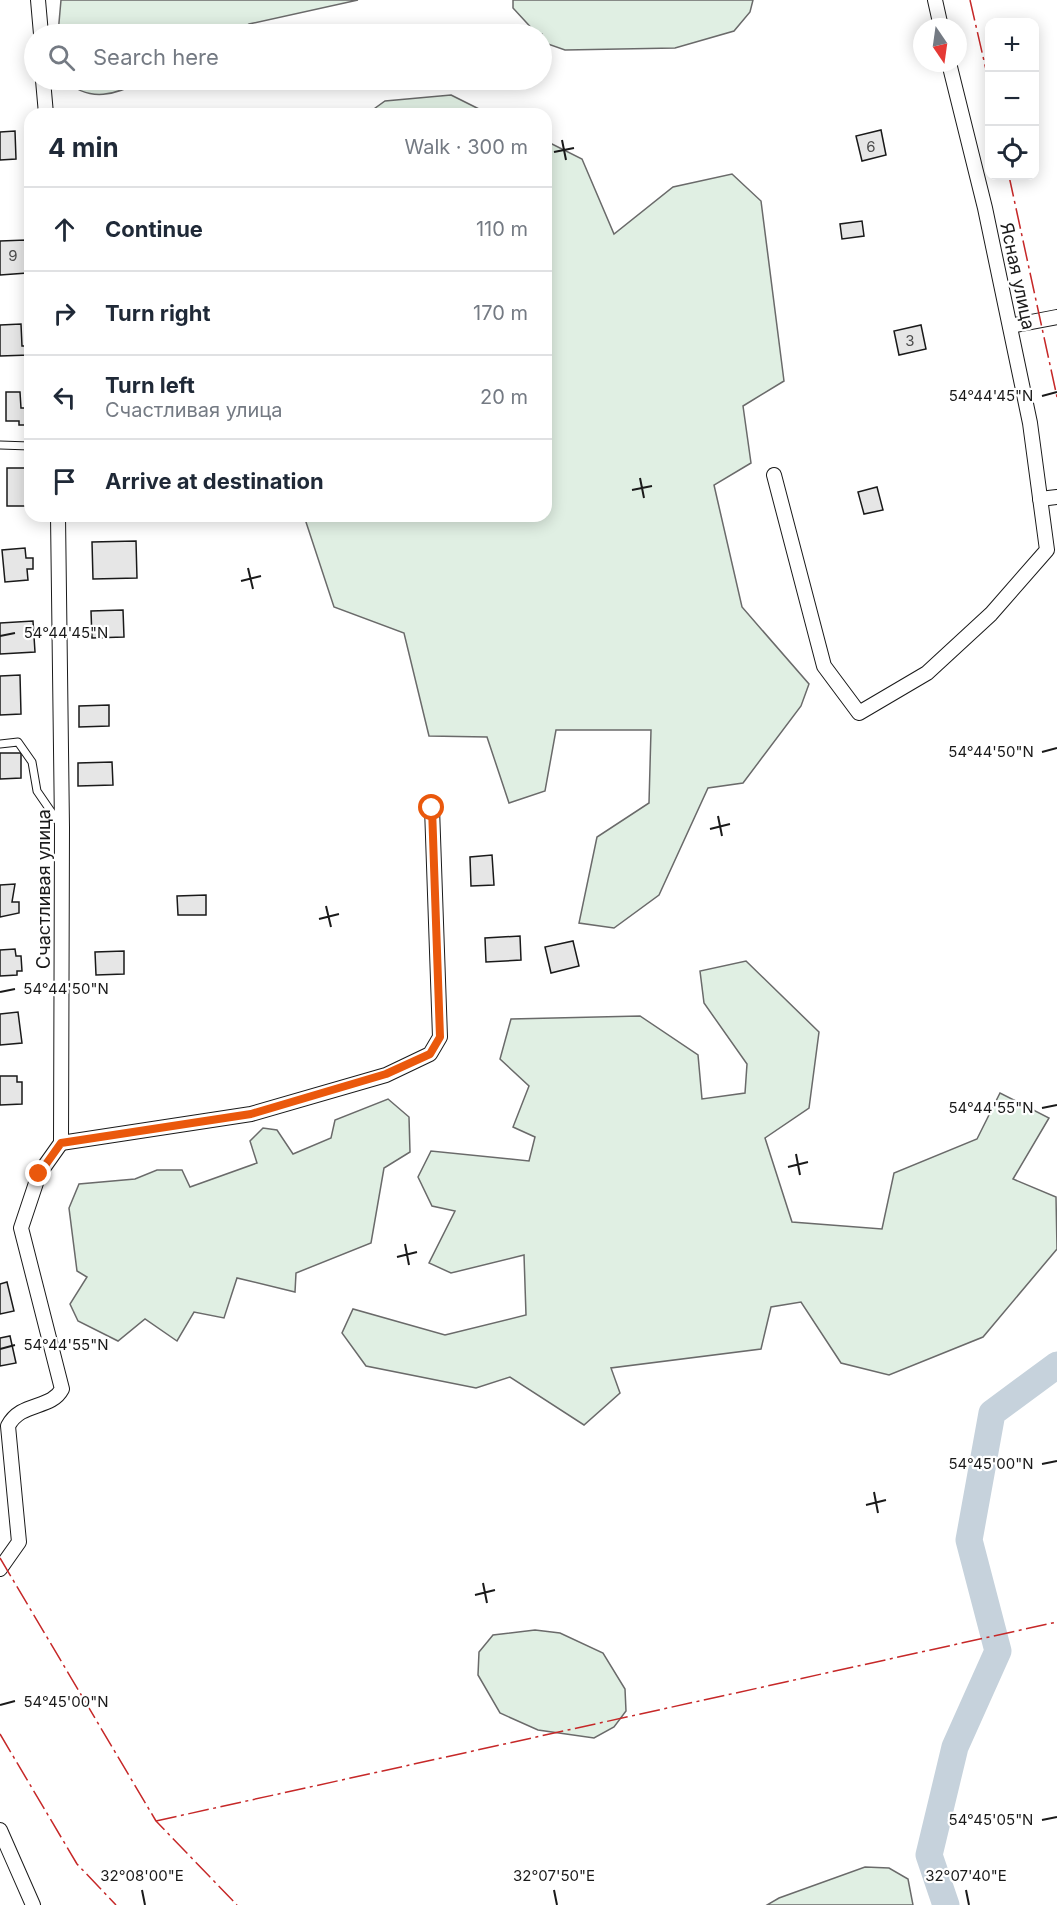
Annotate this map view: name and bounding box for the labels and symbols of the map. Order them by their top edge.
north arrow [913,18,967,72]
house number: 6 [866,137,876,156]
street label: Ясная улица [996,221,1040,331]
house number: 9 [8,246,18,265]
house number: 3 [905,331,915,350]
text: 54°44'45"N [949,386,1033,405]
text: 54°44'45"N [24,623,108,642]
text: 54°44'50"N [948,742,1034,761]
route start [418,794,444,820]
street label: Счастливая улица [33,809,54,969]
text: 54°44'50"N [23,979,109,998]
text: 54°44'55"N [948,1098,1034,1117]
route end [25,1160,51,1186]
text: 54°44'55"N [23,1335,109,1354]
text: 54°45'00"N [948,1454,1034,1473]
text: 54°45'00"N [23,1692,109,1711]
text: 54°45'05"N [949,1810,1033,1829]
text: 32°08'00"E [100,1866,184,1885]
text: 32°07'50"E [513,1866,595,1885]
text: 32°07'40"E [925,1866,1007,1885]

